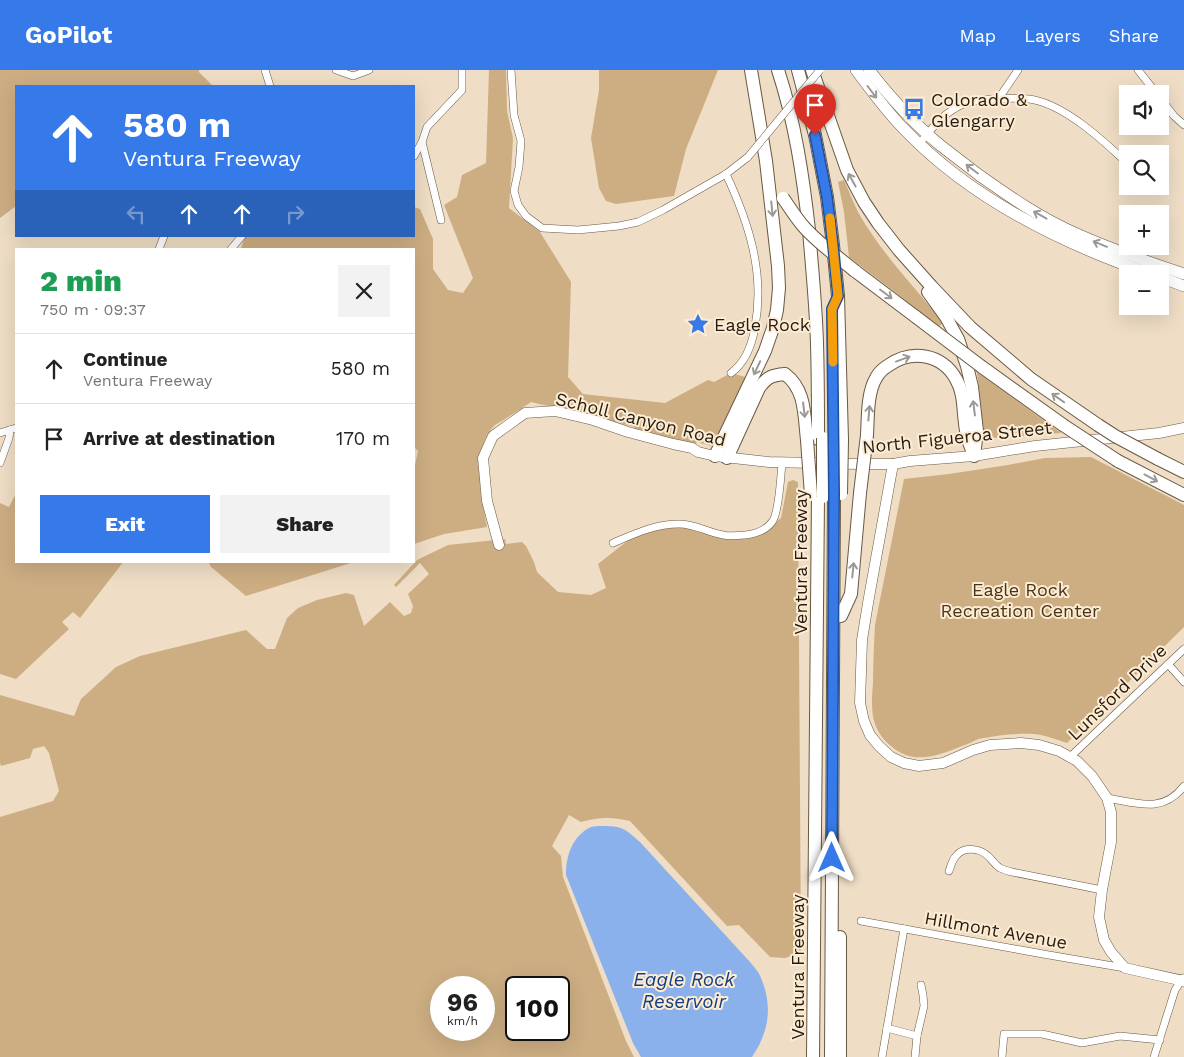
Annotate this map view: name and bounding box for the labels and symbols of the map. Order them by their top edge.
pin [794,84,836,135]
one-way arrow [867,85,878,98]
place label: Colorado & Glengarry [931,89,1028,131]
bus stop icon: Colorado & Glengarry [901,96,927,122]
one-way arrow [965,164,979,174]
one-way arrow [846,173,856,187]
one-way arrow [767,201,776,217]
one-way arrow [1033,210,1048,220]
one-way arrow [1093,238,1108,248]
one-way arrow [879,289,893,299]
place icon: Eagle Rock [685,311,711,337]
place label: Eagle Rock [714,314,810,335]
one-way arrow [894,354,910,363]
one-way arrow [752,360,762,375]
street label: Scholl Canyon Road [554,388,728,450]
one-way arrow [1051,393,1065,403]
one-way arrow [969,400,979,416]
one-way arrow [799,401,809,417]
one-way arrow [864,406,874,422]
street label: North Figueroa Street [861,417,1053,457]
one-way arrow [1143,474,1158,483]
street label: Ventura Freeway [790,489,811,635]
one-way arrow [848,562,858,578]
park label: Eagle Rock Recreation Center [941,579,1099,621]
street label: Lunsford Drive [1063,640,1171,744]
position arrow [805,831,857,883]
street label: Ventura Freeway [787,894,808,1040]
street label: Hillmont Avenue [923,907,1069,953]
water label: Eagle Rock Reservoir [633,968,735,1013]
speed limit sign: 100 [505,976,570,1041]

